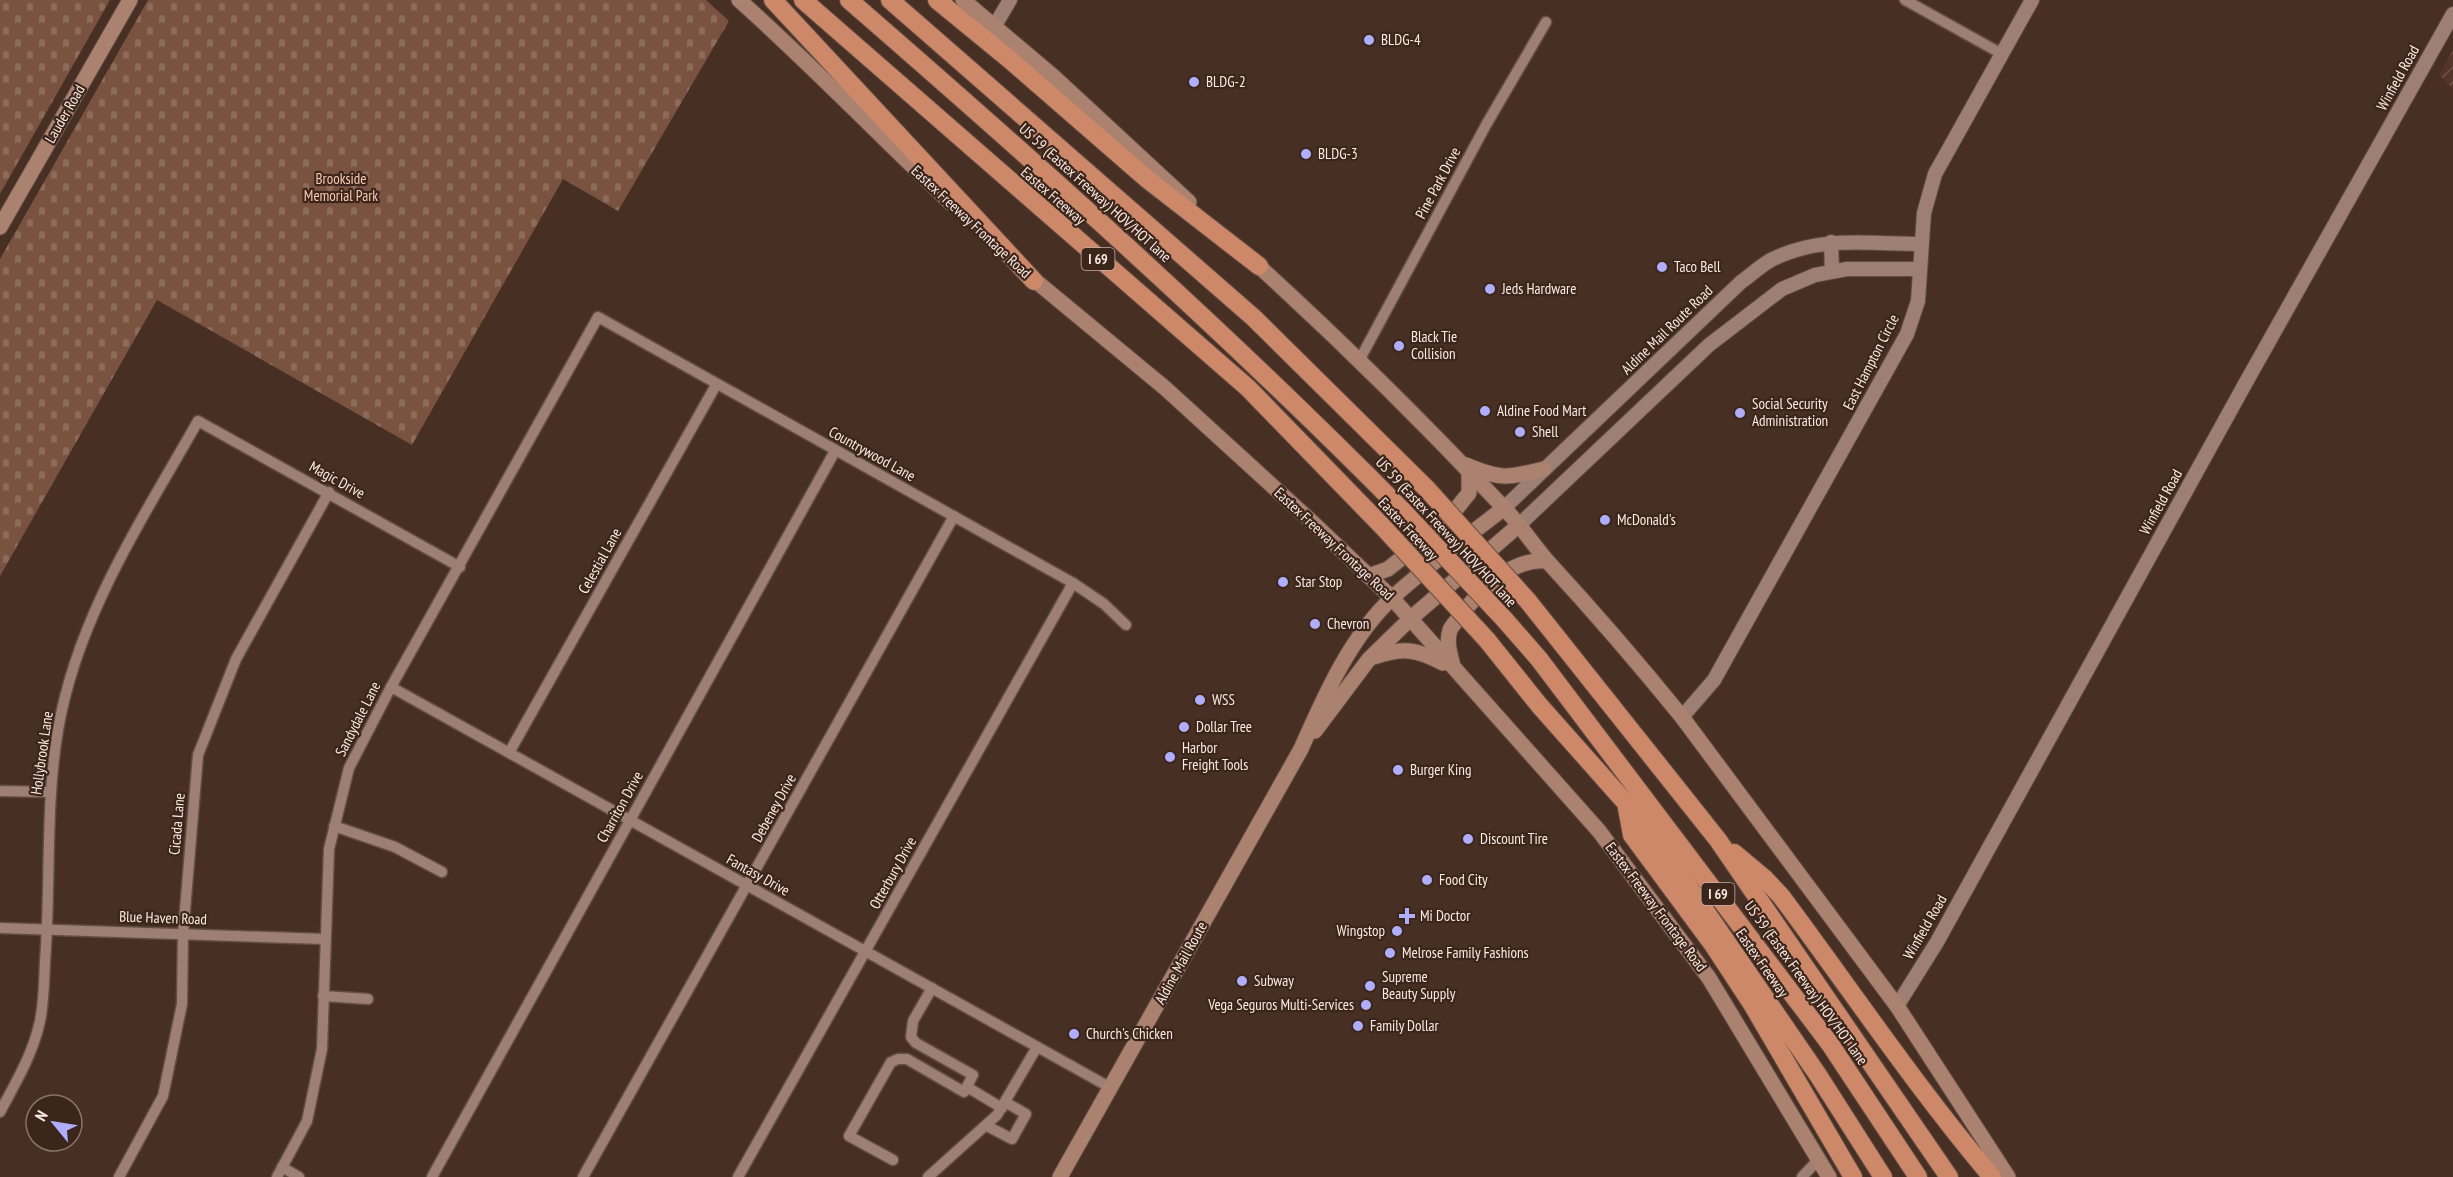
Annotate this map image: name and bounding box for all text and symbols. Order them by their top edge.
place label: BLDG-4 [1381,30,1421,49]
marker: BLDG-4 [1362,33,1376,47]
street label: Winfield Road [2372,42,2423,114]
place label: BLDG-2 [1206,72,1246,91]
marker: BLDG-2 [1187,75,1201,89]
street label: Lauder Road [40,81,89,146]
street label: US 59 (Eastex Freeway) HOV/HOT lane [1015,120,1175,266]
place label: BLDG-3 [1318,144,1358,163]
street label: Pine Park Drive [1411,144,1464,222]
marker: BLDG-3 [1299,147,1313,161]
street label: Eastex Freeway Frontage Road [907,161,1035,282]
street label: Eastex Freeway [1017,163,1089,229]
park label: Brookside Memorial Park [304,169,378,205]
road number: I 69 [1082,248,1114,270]
place label: Taco Bell [1674,257,1721,276]
marker: Taco Bell [1655,260,1669,274]
place label: Jeds Hardware [1501,279,1576,298]
street label: Aldine Mail Route Road [1617,281,1717,378]
marker: Jeds Hardware [1483,282,1497,296]
street label: East Hampton Circle [1838,311,1903,413]
place label: Black Tie Collision [1411,327,1457,363]
marker: Black Tie Collision [1392,339,1406,353]
place label: Social Security Administration [1752,394,1828,430]
place label: Aldine Food Mart [1497,401,1586,420]
marker: Aldine Food Mart [1478,404,1492,418]
marker: Social Security Administration [1733,406,1747,420]
street label: Countrywood Lane [826,422,919,485]
place label: Shell [1532,422,1559,441]
marker: Shell [1513,425,1527,439]
street label: US 59 (Eastex Freeway) HOV/HOT lane [1372,453,1521,611]
street label: Magic Drive [306,457,368,503]
street label: Winfield Road [2135,466,2186,538]
street label: Eastex Freeway Frontage Road [1270,483,1398,604]
street label: Eastex Freeway [1374,493,1443,564]
place label: McDonald's [1617,510,1676,529]
marker: McDonald's [1598,513,1612,527]
street label: Celestial Lane [574,525,625,597]
place label: Star Stop [1295,572,1342,591]
marker: Star Stop [1276,575,1290,589]
place label: Chevron [1327,614,1369,633]
marker: Chevron [1308,617,1322,631]
street label: Sandydale Lane [331,678,384,759]
place label: WSS [1212,690,1235,709]
marker: WSS [1193,693,1207,707]
street label: Hollybrook Lane [26,710,57,796]
place label: Dollar Tree [1196,717,1252,736]
marker: Dollar Tree [1177,720,1191,734]
place label: Harbor Freight Tools [1182,738,1248,774]
marker: Harbor Freight Tools [1163,750,1177,764]
place label: Burger King [1410,760,1471,779]
marker: Burger King [1391,763,1405,777]
street label: Charriton Drive [592,768,647,846]
street label: Debeney Drive [747,770,800,845]
street label: Cicada Lane [164,792,189,856]
place label: Discount Tire [1480,829,1548,848]
marker: Discount Tire [1461,832,1475,846]
street label: Otterbury Drive [865,833,920,912]
street label: Eastex Freeway Frontage Road [1602,838,1711,975]
street label: Fantasy Drive [723,849,793,900]
place label: Food City [1439,870,1488,889]
marker: Food City [1420,873,1434,887]
road number: I 69 [1702,883,1734,905]
street label: Winfield Road [1898,891,1951,962]
street label: US 59 (Eastex Freeway) HOV/HOT lane [1740,897,1872,1069]
street label: Blue Haven Road [119,906,207,929]
place label: Mi Doctor [1420,906,1471,925]
marker: Mi Doctor [1398,907,1416,925]
street label: Aldine Mail Route [1150,918,1211,1007]
place label: Wingstop [1337,921,1385,940]
marker: Wingstop [1390,924,1404,938]
street label: Eastex Freeway [1732,925,1793,1001]
place label: Melrose Family Fashions [1402,943,1529,962]
marker: Melrose Family Fashions [1383,946,1397,960]
place label: Supreme Beauty Supply [1382,967,1456,1003]
place label: Subway [1254,971,1294,990]
marker: Subway [1235,974,1249,988]
marker: Supreme Beauty Supply [1363,979,1377,993]
place label: Vega Seguros Multi-Services [1207,995,1354,1014]
marker: Vega Seguros Multi-Services [1359,998,1373,1012]
place label: Family Dollar [1370,1016,1439,1035]
marker: Family Dollar [1351,1019,1365,1033]
place label: Church's Chicken [1086,1024,1173,1043]
marker: Church's Chicken [1067,1027,1081,1041]
north arrow [24,1093,84,1153]
text: N [30,1107,52,1124]

